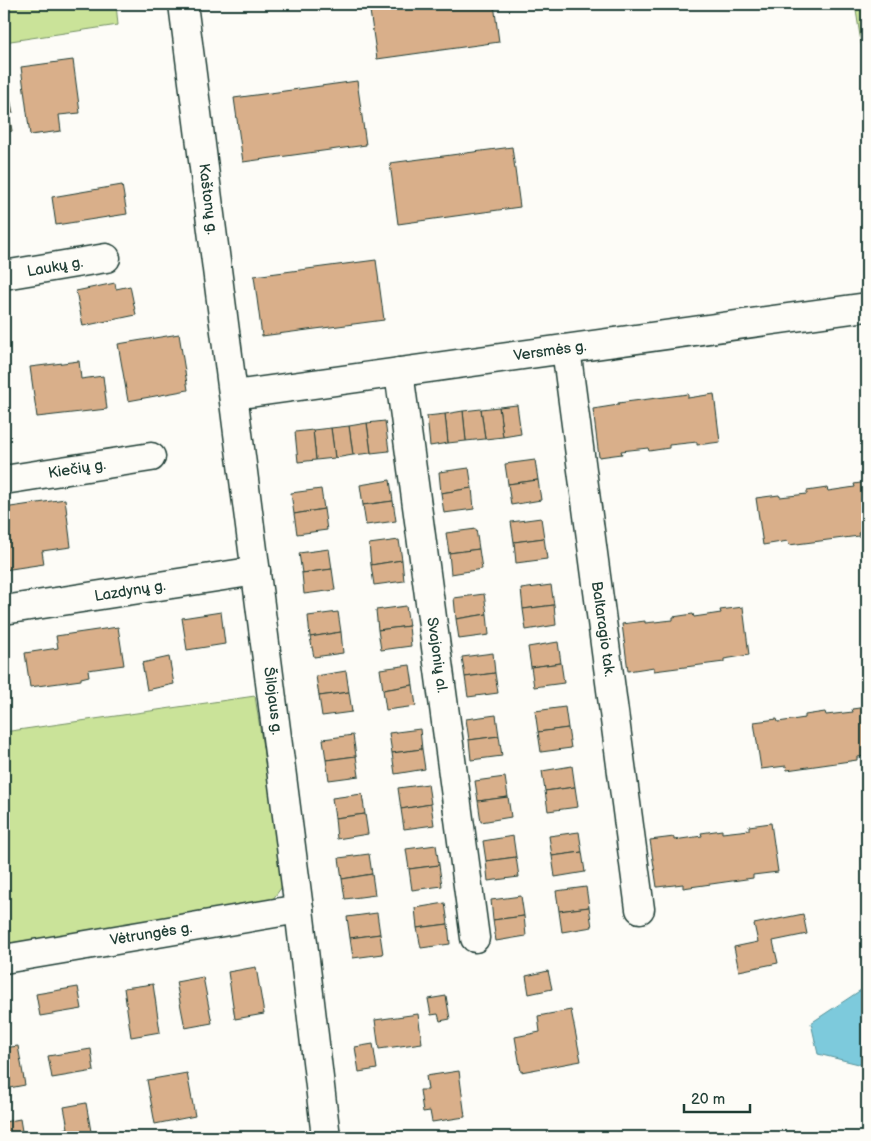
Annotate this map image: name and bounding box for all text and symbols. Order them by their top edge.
street label: Kaštonų g. [194,162,222,236]
street label: Laukų g. [25,253,85,281]
street label: Versmės g. [512,336,588,366]
street label: Kiečių g. [47,455,107,483]
street label: Lazdynų g. [93,576,167,606]
street label: Baltaragio tak. [587,580,619,678]
street label: Svajonių al. [422,616,452,694]
street label: Šilojaus g. [259,666,287,736]
street label: Vėtrungės g. [109,918,193,950]
scale bar [684,1081,750,1113]
text: 20 m [691,1090,725,1109]

